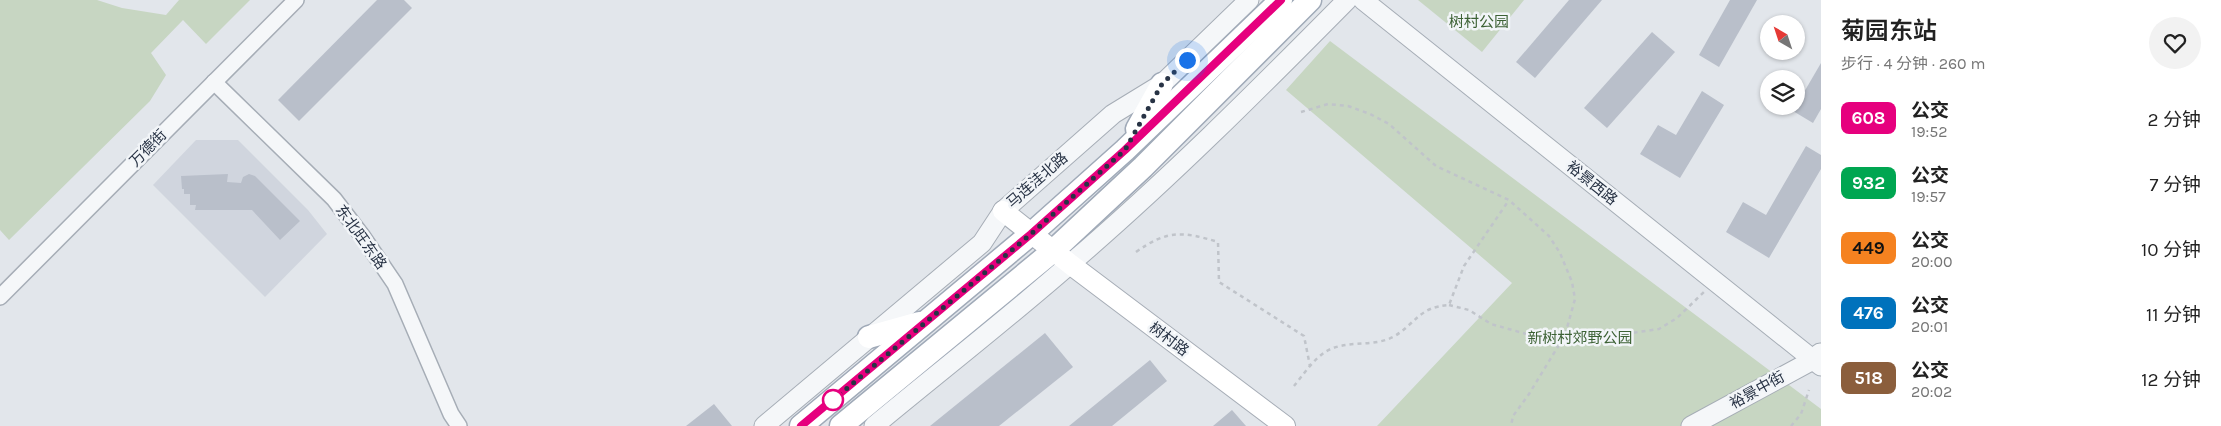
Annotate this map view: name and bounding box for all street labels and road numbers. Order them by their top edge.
street label: 万德街 [126,126,170,170]
street label: 马连洼北路 [1003,149,1071,211]
street label: 裕景西路 [1563,157,1621,209]
street label: 东北旺东路 [332,201,390,273]
street label: 树村路 [1146,318,1192,360]
street label: 裕景中街 [1726,368,1788,412]

